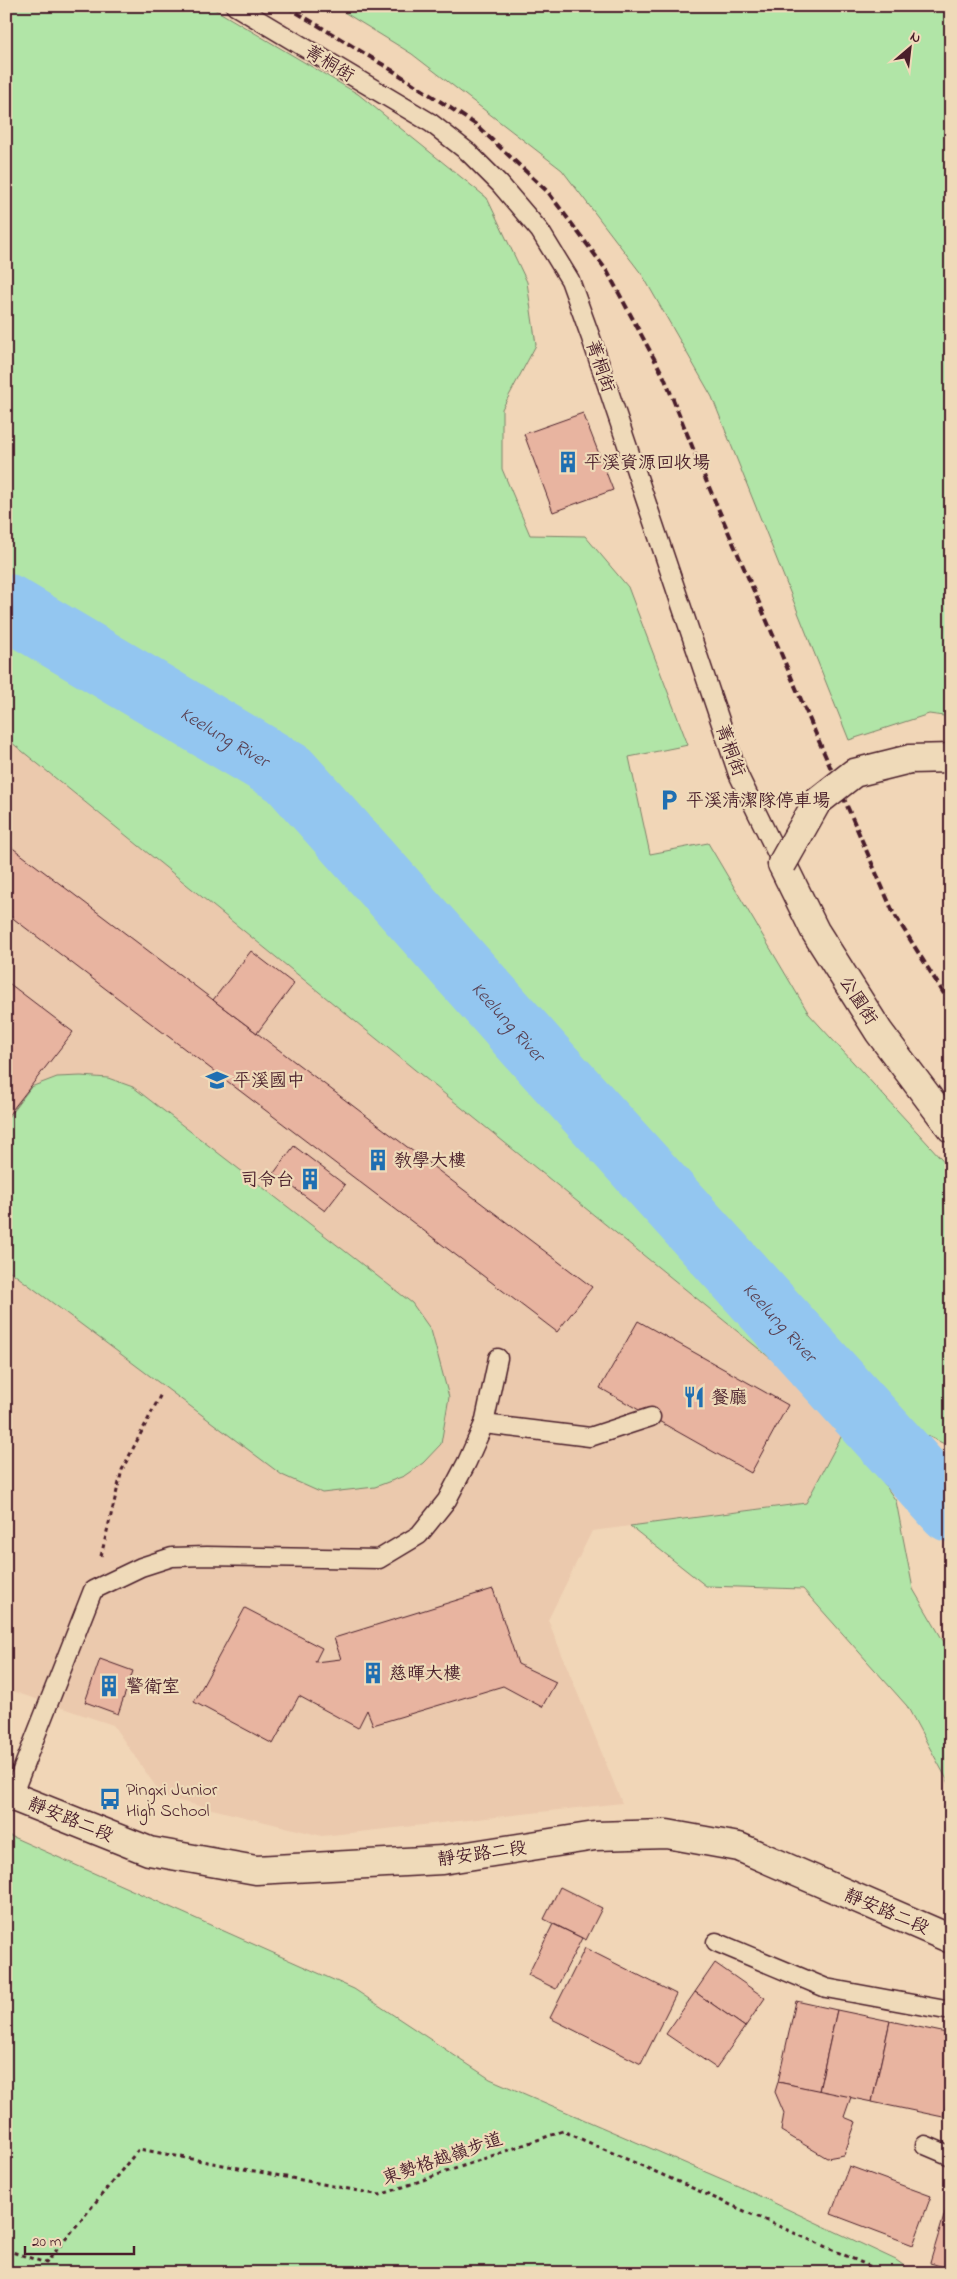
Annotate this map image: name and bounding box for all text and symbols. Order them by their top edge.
north arrow [884,22,934,72]
text: N [906,26,925,49]
street label: 菁桐街 [299,40,359,90]
street label: 菁桐街 [578,337,620,396]
building icon: 平溪資源回收場 [555,449,581,475]
place label: 平溪資源回收場 [584,451,710,477]
water label: Keelung River [174,701,275,776]
street label: 菁桐街 [708,721,751,781]
parking icon: 平溪清潔隊停車場 [656,787,682,813]
place label: 平溪清潔隊停車場 [686,789,830,815]
street label: 公園街 [832,971,883,1031]
water label: Keelung River [464,977,552,1070]
school or university icon: 平溪國中 [204,1067,230,1093]
place label: 平溪國中 [233,1069,305,1095]
building icon: 教學大樓 [365,1147,391,1173]
place label: 教學大樓 [394,1149,466,1175]
building icon: 司令台 [297,1166,323,1192]
place label: 司令台 [240,1168,294,1194]
water label: Keelung River [735,1277,823,1371]
restaurant icon: 餐廳 [681,1384,707,1410]
place label: 餐廳 [711,1386,747,1412]
building icon: 慈暉大樓 [360,1660,386,1686]
place label: 慈暉大樓 [389,1662,461,1688]
building icon: 警衛室 [96,1673,122,1699]
place label: 警衛室 [126,1675,180,1701]
place label: Pingxi Junior High School [126,1778,218,1826]
bus stop icon: Pingxi Junior High School [97,1786,123,1812]
street label: 靜安路二段 [24,1792,117,1850]
street label: 靜安路二段 [436,1836,529,1874]
street label: 靜安路二段 [840,1883,933,1942]
street label: 東勢格越嶺步道 [379,2127,506,2193]
scale bar [25,2224,134,2256]
text: 20 m [32,2231,62,2253]

